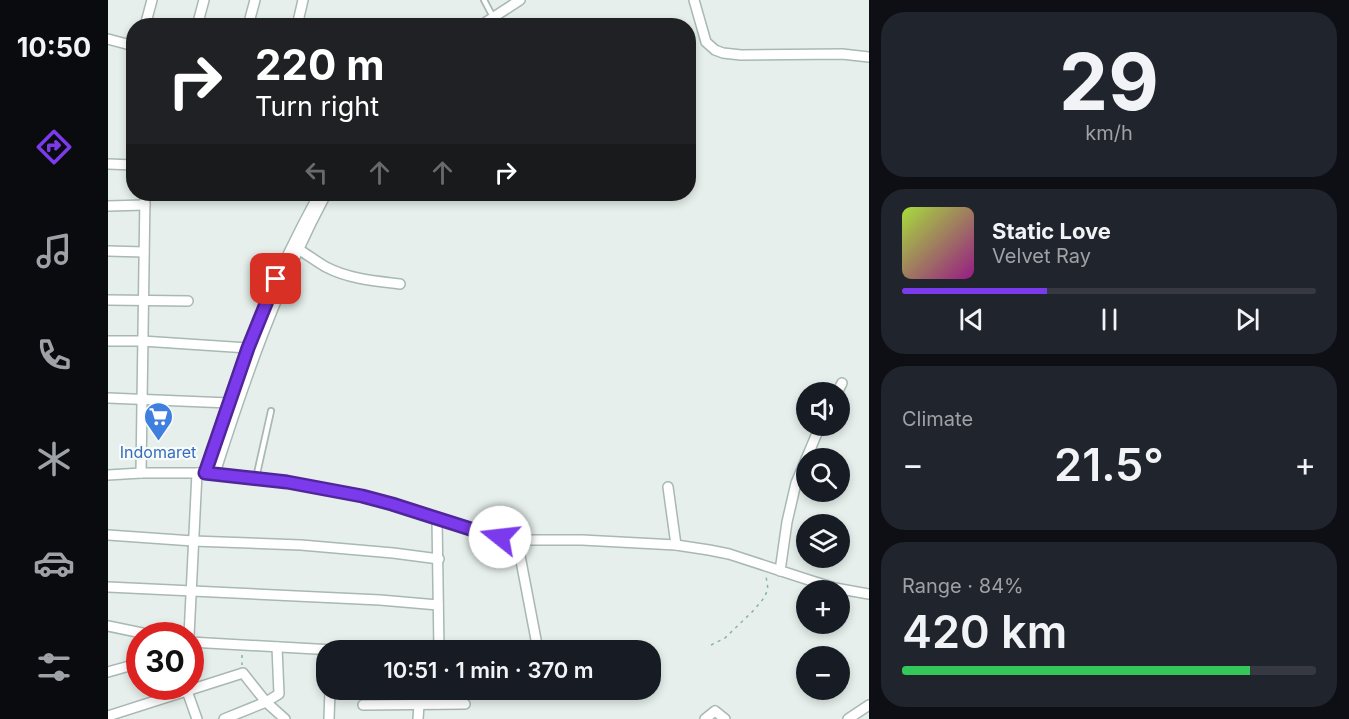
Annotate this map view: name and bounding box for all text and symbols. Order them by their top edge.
text: 10:50 [17,31,91,64]
text: 29 [1059,34,1159,129]
text: 220 m [255,39,385,90]
icon: right [156,42,234,120]
text: Turn right [255,90,379,123]
text: km/h [1085,121,1133,145]
icon: directions [33,126,75,168]
icon: left [300,156,333,189]
icon: ahead [363,156,396,189]
icon: ahead [426,156,459,189]
icon: right [489,156,522,189]
text: Static Love [992,218,1111,244]
icon: music [33,230,75,272]
text: Velvet Ray [992,244,1091,268]
pin [250,253,301,304]
icon: arrive [259,262,292,295]
icon: previous [955,303,988,336]
icon: pause [1093,303,1126,336]
icon: next [1231,303,1264,336]
icon: phone [33,334,75,376]
map controls [796,382,850,700]
button: sound [796,382,850,436]
supermarket icon: Indomaret [142,400,174,442]
text: Climate [902,407,973,431]
text: 21.5° [1054,437,1164,492]
icon: climate [33,438,75,480]
place label: Indomaret [120,442,196,462]
text: − [902,444,924,484]
text: + [1294,444,1316,484]
button: search [796,448,850,502]
position arrow [468,505,532,569]
button: layers [796,514,850,568]
icon: car [33,542,75,584]
text: Range · 84% [902,574,1024,598]
button: + [796,580,850,634]
text: 420 km [902,604,1067,659]
speed limit sign: 30 [126,622,204,700]
icon: filters [33,646,75,688]
button: − [796,646,850,700]
text: 10:51 · 1 min · 370 m [383,657,594,683]

